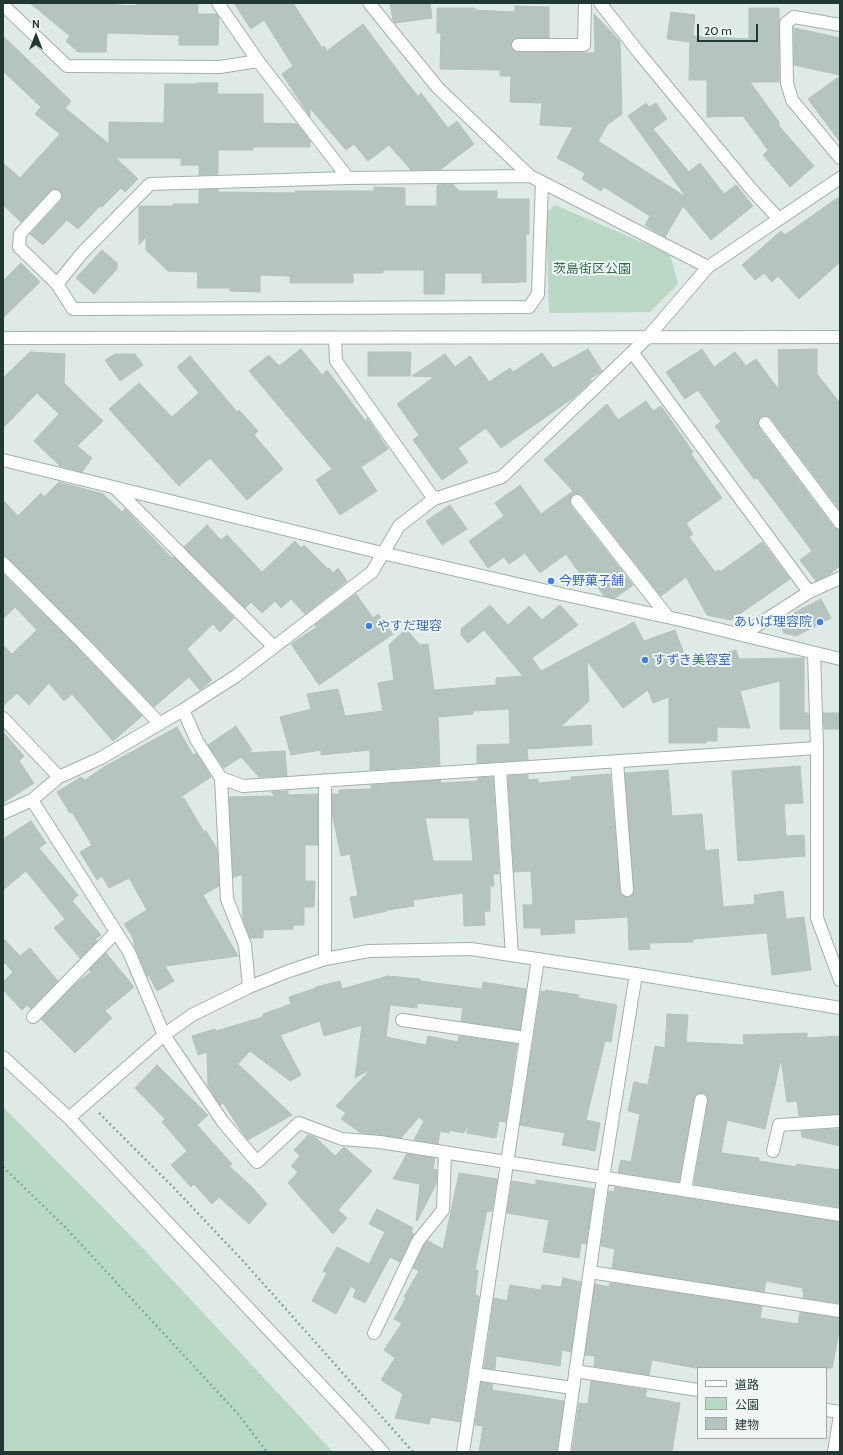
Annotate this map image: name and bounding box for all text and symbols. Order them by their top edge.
north arrow [16,16,56,56]
scale bar [699,16,760,42]
text: N [32,17,40,31]
text: 20 m [704,23,732,38]
park label: 茨島街区公園 [553,261,631,277]
place label: 今野菓子舗 [559,573,624,589]
marker: 今野菓子舗 [546,576,556,586]
place label: あいば理容院 [734,614,812,630]
marker: あいば理容院 [815,617,825,627]
place label: やすだ理容 [377,618,442,634]
marker: やすだ理容 [364,621,374,631]
place label: すずき美容室 [653,652,731,668]
marker: すずき美容室 [640,655,650,665]
legend [697,1367,827,1439]
text: 道路 [735,1377,759,1392]
text: 公園 [735,1397,759,1412]
text: 建物 [735,1417,759,1432]

